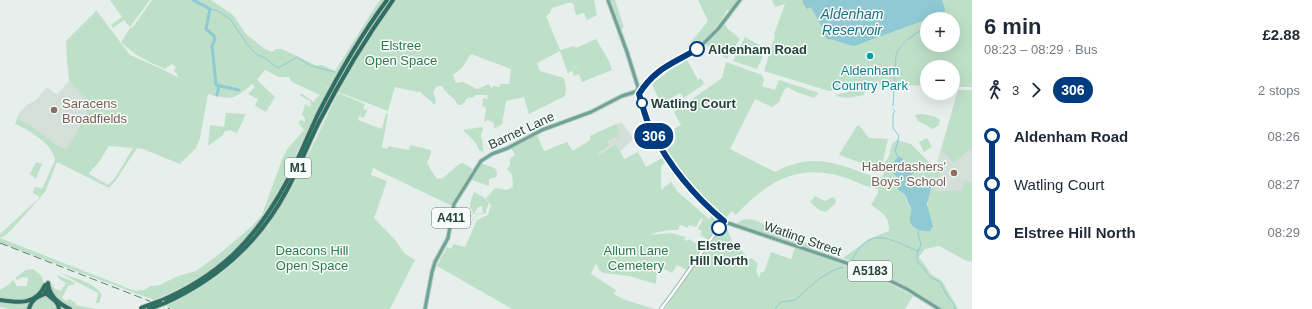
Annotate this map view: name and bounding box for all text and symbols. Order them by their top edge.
water label: Aldenham Reservoir [819,6,884,38]
map controls [920,12,960,100]
button: + [920,12,960,52]
text: 6 min [984,14,1041,39]
text: £2.88 [1262,26,1300,43]
park label: Elstree Open Space [365,38,437,68]
marker: Aldenham Road [689,41,705,57]
place label: Aldenham Road [708,42,807,57]
text: 08:23 – 08:29 · Bus [984,42,1097,57]
marker: Aldenham Country Park [865,51,875,61]
button: − [920,60,960,100]
place label: Aldenham Country Park [832,63,908,93]
icon: walk [984,79,1006,101]
icon: forward [1025,79,1047,101]
text: 306 [1061,82,1085,98]
text: 3 [1012,83,1019,98]
text: 2 stops [1258,83,1300,98]
place label: Saracens Broadfields [62,96,128,126]
place label: Watling Court [651,96,736,111]
marker: Watling Court [636,97,648,109]
marker: Saracens Broadfields [49,105,59,115]
street label: Barnet Lane [486,109,556,152]
line badge: 306 [631,123,677,149]
text: 306 [642,128,666,144]
text: Aldenham Road [1014,128,1128,145]
text: 08:26 [1267,129,1300,144]
road number: M1 [285,158,311,178]
place label: Haberdashers' Boys' School [862,159,946,189]
marker: Haberdashers' Boys' School [949,168,959,178]
text: Watling Court [1014,176,1104,193]
text: 08:27 [1267,177,1300,192]
road number: A411 [432,208,470,228]
street label: Watling Street [762,218,844,259]
marker: Elstree Hill North [711,220,727,236]
text: Elstree Hill North [1014,224,1136,241]
text: 08:29 [1267,225,1300,240]
place label: Elstree Hill North [690,238,748,268]
park label: Deacons Hill Open Space [276,243,349,273]
park label: Allum Lane Cemetery [603,243,669,273]
road number: A5183 [848,261,892,281]

